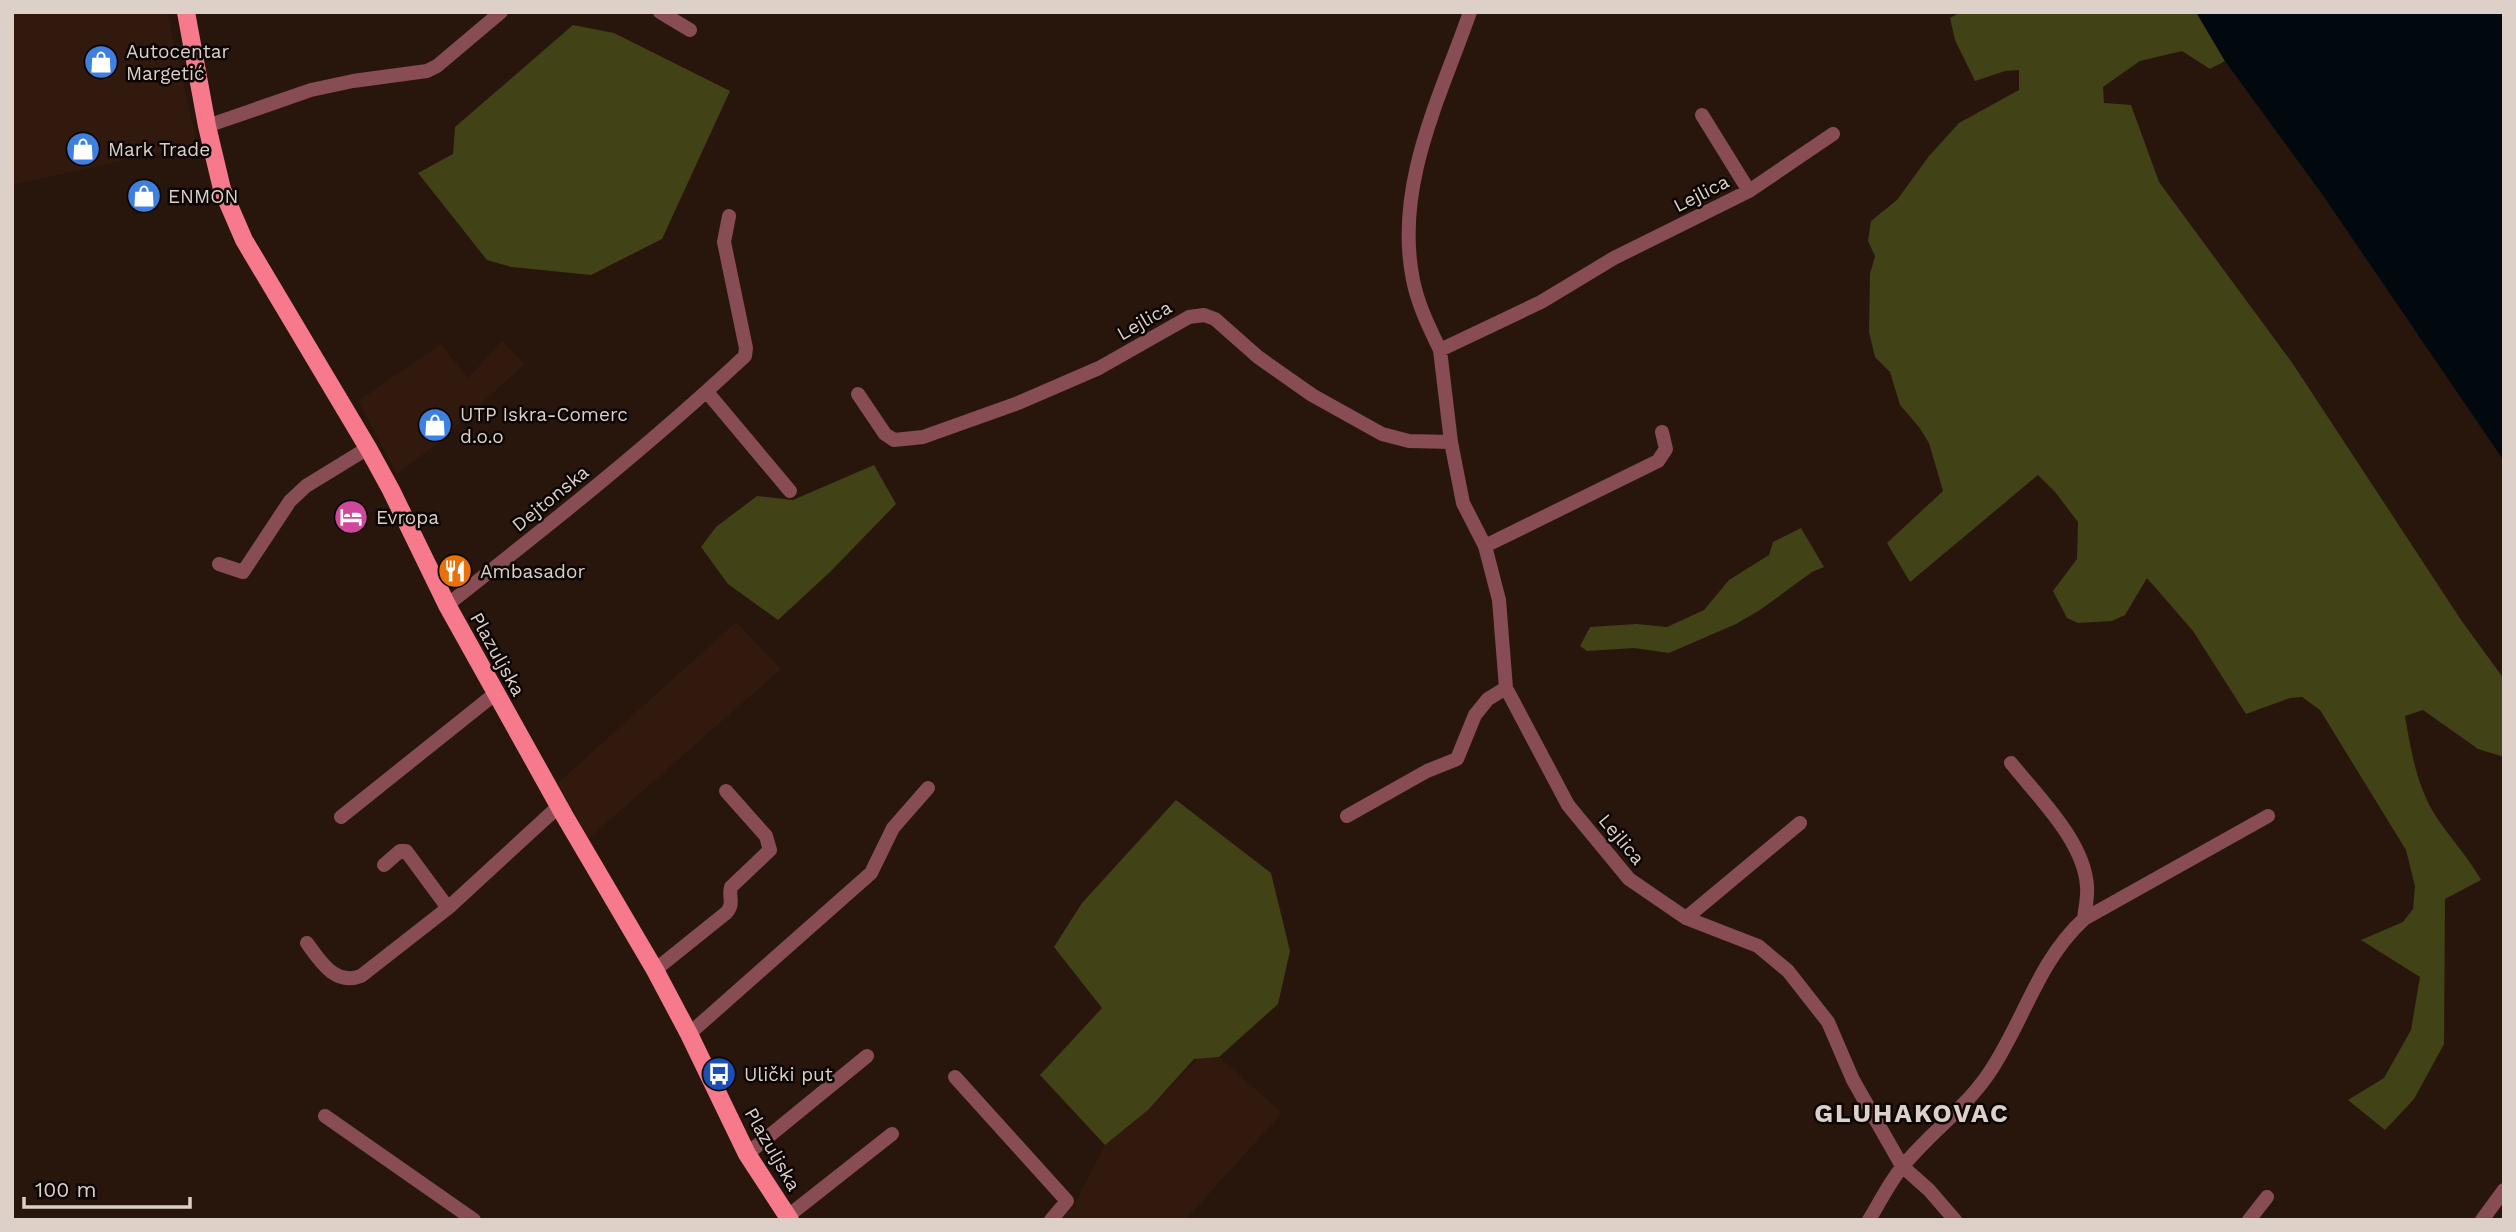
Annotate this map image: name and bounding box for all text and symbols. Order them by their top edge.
place label: Autocentar Margetić [126,40,229,85]
shop icon: Autocentar Margetić [82,43,120,81]
shop icon: Mark Trade [64,130,102,168]
place label: Mark Trade [108,138,210,161]
street label: Lejlica [1670,170,1733,217]
shop icon: ENMON [125,177,163,215]
place label: ENMON [168,185,238,208]
street label: Lejlica [1113,296,1176,345]
place label: UTP Iskra-Comerc d.o.o [460,403,628,448]
shop icon: UTP Iskra-Comerc d.o.o [416,406,454,444]
street label: Dejtonska [507,460,594,536]
hotel icon: Evropa [332,498,370,536]
place label: Evropa [376,506,439,529]
restaurant icon: Ambasador [436,552,474,590]
place label: Ambasador [480,560,585,583]
street label: Plazuljska [465,608,530,700]
street label: Lejlica [1594,809,1650,870]
bus stop icon: Ulički put [700,1055,738,1093]
place label: Ulički put [744,1063,833,1086]
district label: GLUHAKOVAC [1814,1098,2010,1128]
street label: Plazuljska [740,1104,806,1195]
scale bar [24,1166,191,1210]
text: 100 m [35,1177,97,1202]

